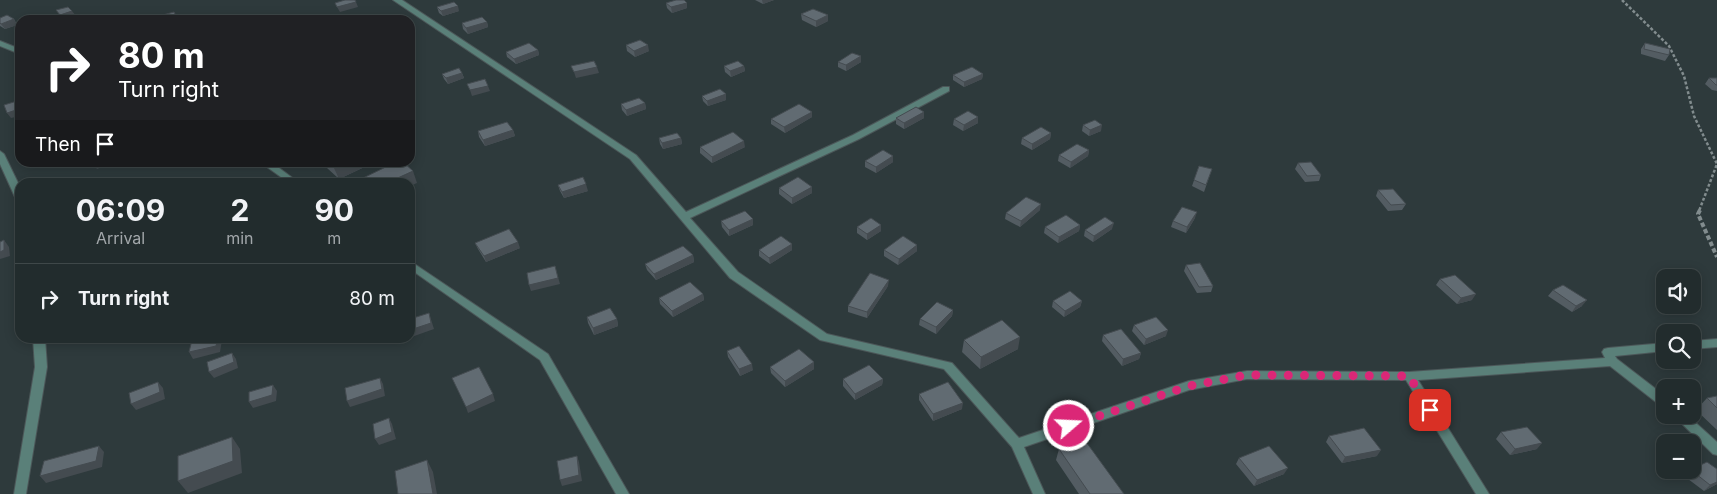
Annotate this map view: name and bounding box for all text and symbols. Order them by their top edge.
text: 80 m [118,34,205,76]
icon: right [35,35,100,100]
text: Turn right [118,76,219,102]
icon: arrive [91,130,119,158]
text: Then [35,133,81,156]
text: 06:09 [76,192,165,228]
text: 2 [230,192,249,228]
text: 90 [314,192,354,228]
text: Arrival [96,228,145,248]
text: min [226,228,254,248]
text: m [327,228,341,248]
map controls [1656,269,1701,479]
button: sound [1656,269,1701,314]
icon: right [35,285,63,313]
text: Turn right [78,287,169,310]
text: 80 m [349,287,395,310]
button: search [1656,324,1701,369]
button: + [1656,379,1701,424]
pin [1409,389,1451,431]
icon: arrive [1416,396,1444,424]
position arrow [1042,399,1094,451]
button: − [1656,434,1701,479]

